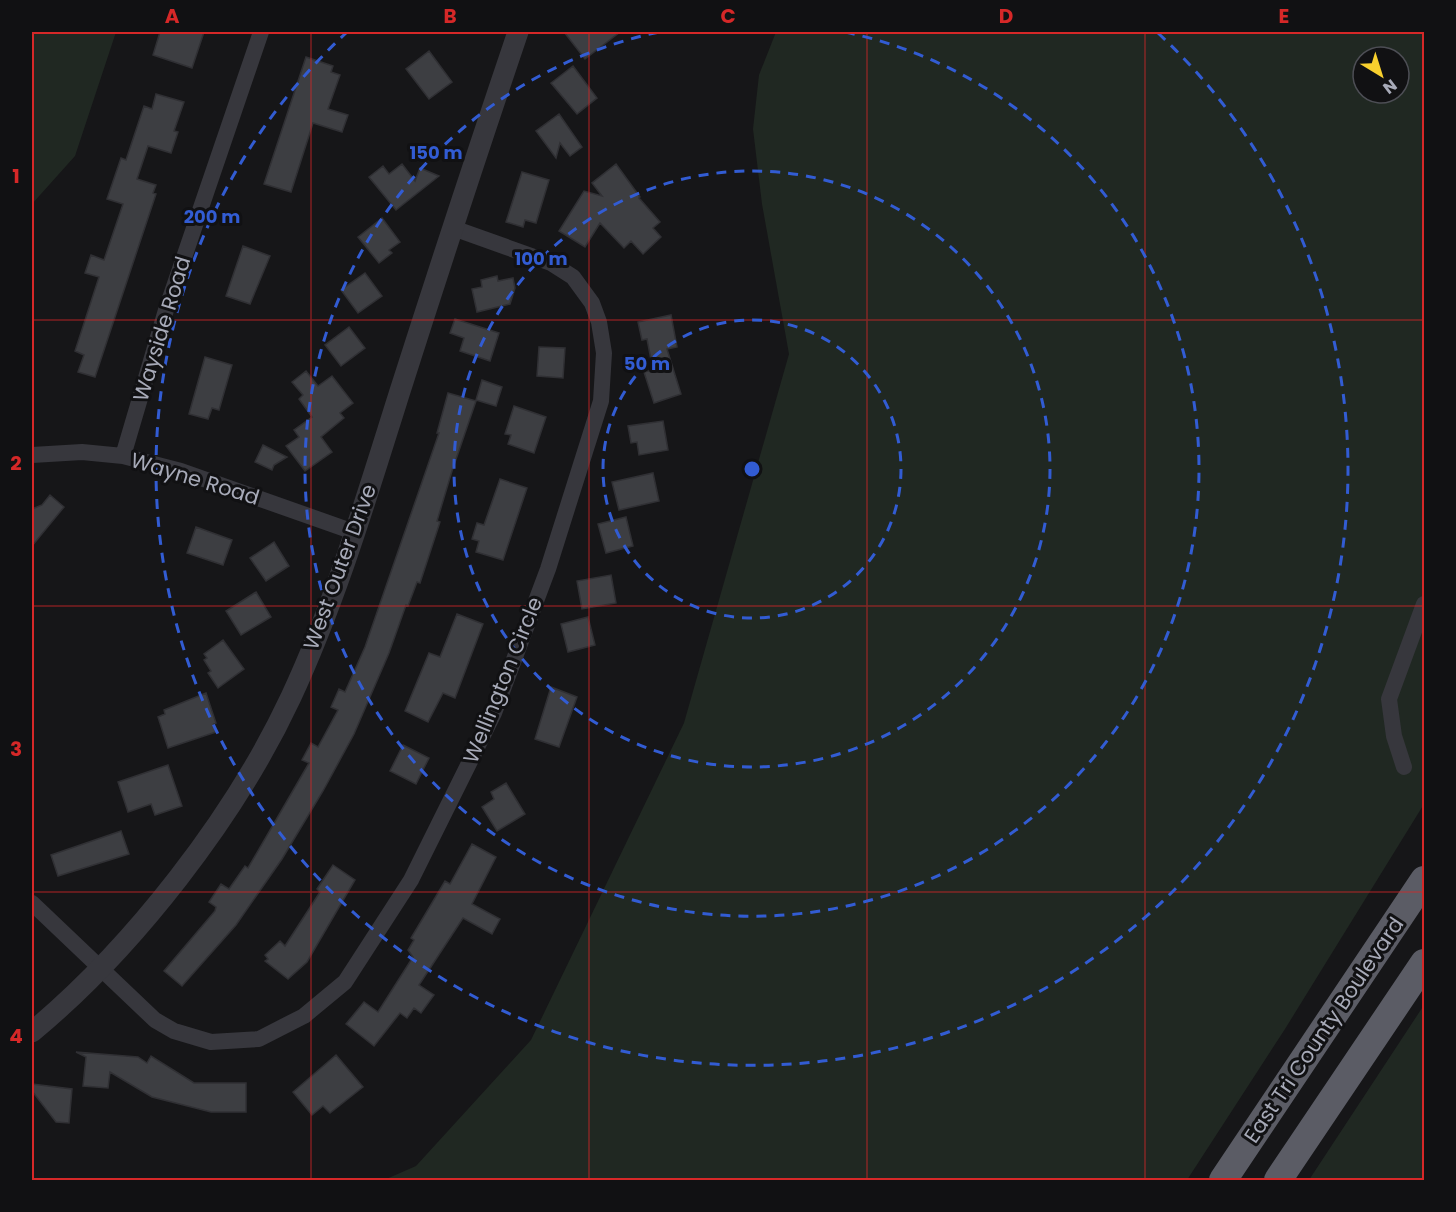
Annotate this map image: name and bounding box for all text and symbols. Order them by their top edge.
text: A [165,2,180,30]
text: B [443,2,457,30]
text: C [720,2,736,30]
text: D [999,2,1013,30]
text: E [1279,2,1289,30]
north arrow [1351,45,1411,105]
text: N [1378,74,1402,99]
text: 150 m [409,140,463,165]
text: 1 [12,162,20,190]
text: 200 m [184,204,240,229]
text: 100 m [514,246,568,271]
street label: Wayside Road [126,253,197,405]
text: 50 m [624,351,670,376]
street label: Wayne Road [127,445,263,512]
text: 2 [10,449,22,477]
centre of rings [742,459,762,479]
street label: West Outer Drive [296,480,383,654]
street label: Wellington Circle [456,592,549,767]
text: 3 [10,735,22,763]
street label: East Tri County Boulevard [1237,911,1410,1148]
text: 4 [9,1022,23,1050]

